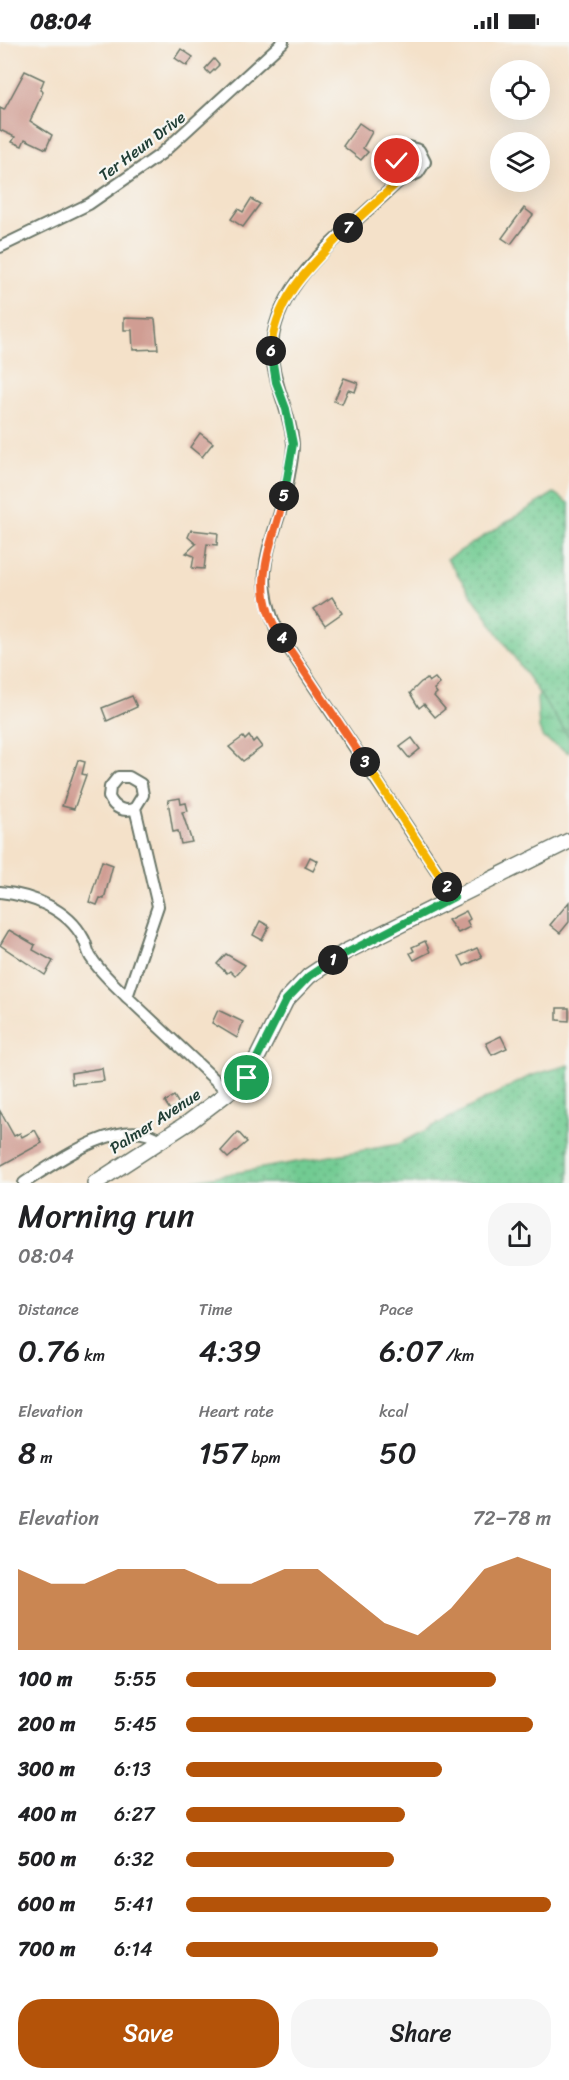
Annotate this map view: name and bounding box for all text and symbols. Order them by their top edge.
text: 08:04 [30,2,91,41]
map controls [490,60,550,192]
button: locate [490,60,550,120]
street label: Ter Heun Drive [92,103,192,189]
button: layers [490,132,550,192]
pin [371,135,422,186]
icon: check [380,144,413,177]
pin: 7 [333,213,363,243]
text: 7 [343,213,353,242]
pin: 6 [256,336,286,366]
text: 6 [266,336,276,365]
pin: 5 [269,481,299,511]
text: 5 [279,481,289,510]
pin: 4 [267,623,297,653]
text: 4 [277,623,287,652]
pin: 3 [350,747,380,777]
text: 3 [361,747,369,776]
pin: 2 [432,872,462,902]
text: 2 [442,872,452,901]
pin: 1 [318,945,348,975]
text: 1 [330,945,336,974]
pin [221,1052,272,1103]
icon: arrive [230,1061,263,1094]
street label: Palmer Avenue [103,1080,207,1162]
text: Morning run [18,1187,194,1245]
button: share [488,1203,551,1266]
text: 08:04 [18,1239,74,1274]
text: Distance [18,1295,79,1324]
text: Time [199,1295,232,1324]
text: Pace [379,1295,413,1324]
text: 0.76 [18,1324,80,1378]
text: 4:39 [199,1324,261,1378]
text: 6:07 [379,1324,442,1378]
text: km [80,1341,105,1370]
text: /km [442,1341,474,1370]
text: Elevation [18,1397,83,1426]
text: Heart rate [199,1397,274,1426]
text: kcal [379,1397,408,1426]
text: 8 [18,1426,36,1480]
text: 157 [199,1426,247,1480]
text: 50 [379,1426,417,1480]
text: m [36,1443,53,1472]
text: bpm [247,1443,281,1472]
text: Elevation [18,1501,99,1536]
text: 72–78 m [473,1501,551,1536]
text: 100 m [18,1662,72,1697]
text: 5:55 [114,1662,157,1697]
text: 200 m [18,1707,75,1742]
text: 5:45 [114,1707,157,1742]
text: 300 m [18,1752,75,1787]
text: 6:13 [114,1752,151,1787]
text: 400 m [18,1797,76,1832]
text: 6:27 [114,1797,154,1832]
text: 500 m [18,1842,76,1877]
text: 6:32 [114,1842,154,1877]
text: 600 m [18,1887,75,1922]
text: 5:41 [114,1887,153,1922]
text: 700 m [18,1932,75,1967]
text: 6:14 [114,1932,152,1967]
button: Save [18,1999,279,2068]
button: Share [291,1999,551,2068]

